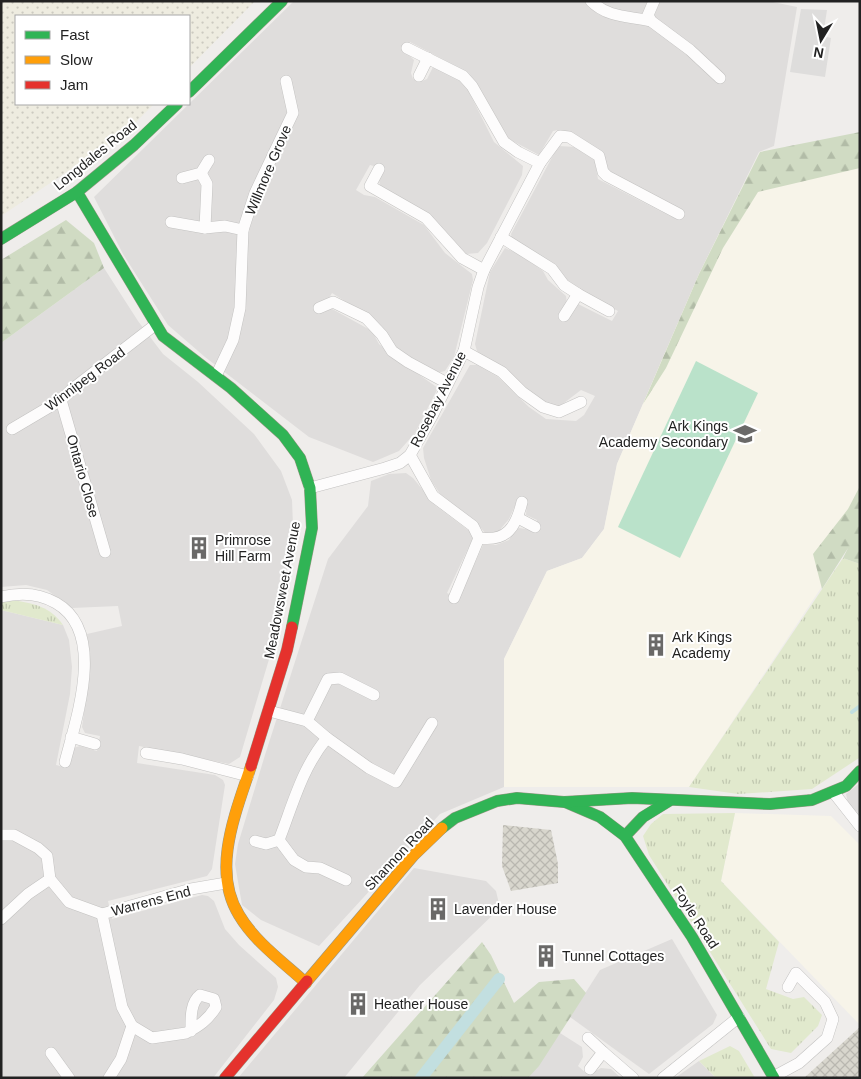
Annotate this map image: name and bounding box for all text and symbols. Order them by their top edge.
legend [15,15,190,105]
north arrow [796,15,846,65]
text: Fast [60,26,90,43]
text: N [812,44,825,62]
text: Slow [60,51,93,68]
text: Jam [60,76,88,93]
street label: Longdales Road [50,117,140,193]
street label: Willmore Grove [242,122,294,218]
street label: Winnipeg Road [42,344,128,414]
street label: Rosebay Avenue [407,348,469,450]
place label: Ark Kings Academy Secondary [599,418,728,450]
school or university icon: Ark Kings Academy Secondary [732,421,758,447]
street label: Ontario Close [64,433,103,520]
street label: Meadowsweet Avenue [261,520,303,660]
place label: Primrose Hill Farm [215,532,271,564]
building icon: Primrose Hill Farm [186,535,212,561]
place label: Ark Kings Academy [672,629,732,661]
building icon: Ark Kings Academy [643,632,669,658]
street label: Shannon Road [361,814,437,894]
street label: Warrens End [110,883,192,919]
street label: Foyle Road [670,883,722,951]
building icon: Lavender House [425,896,451,922]
place label: Lavender House [454,901,557,917]
building icon: Tunnel Cottages [533,943,559,969]
place label: Tunnel Cottages [562,948,664,964]
building icon: Heather House [345,991,371,1017]
place label: Heather House [374,996,468,1012]

